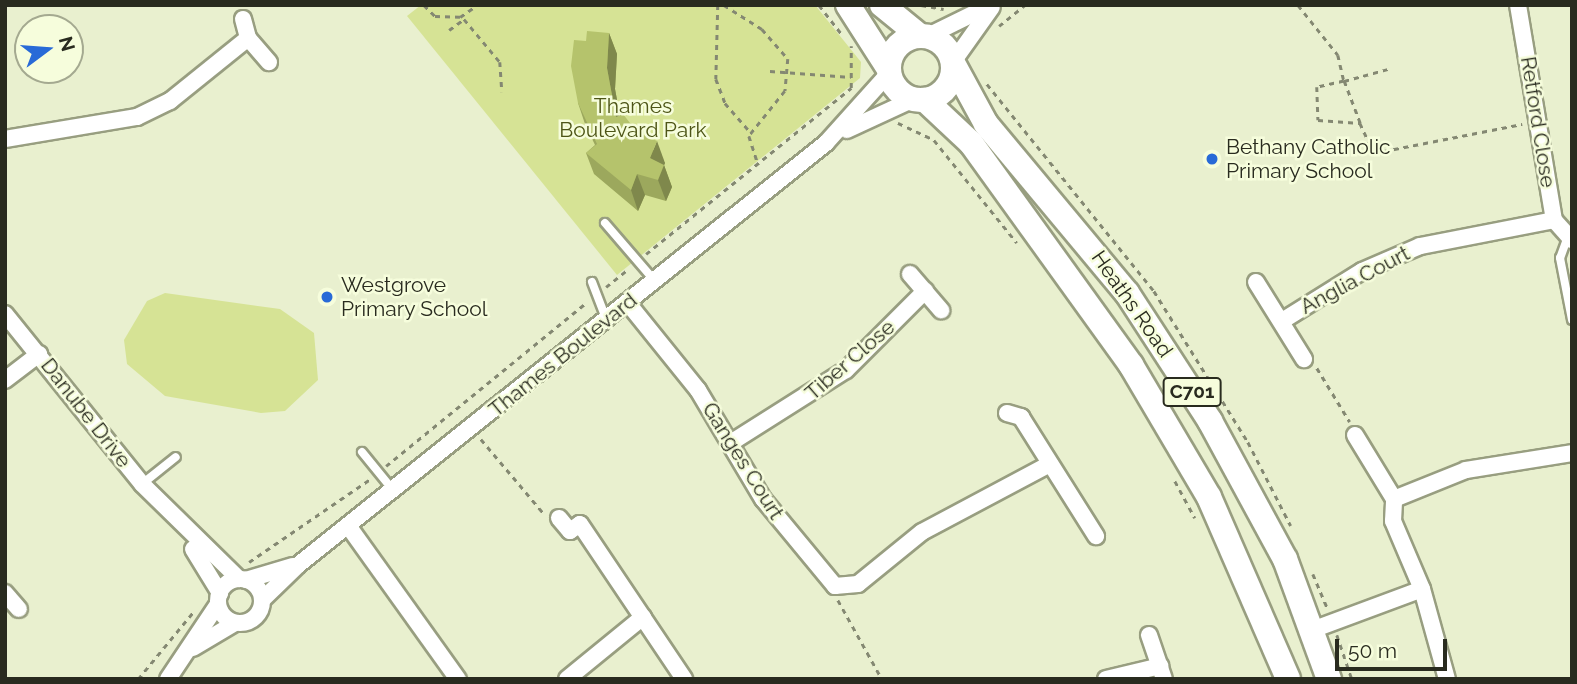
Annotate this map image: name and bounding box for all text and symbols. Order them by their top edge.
north arrow [14,14,84,84]
text: N [55,34,80,54]
street label: Retford Close [1515,55,1561,189]
park label: Thames Boulevard Park [559,93,707,143]
place label: Bethany Catholic Primary School [1226,134,1391,184]
marker: Bethany Catholic Primary School [1204,151,1220,167]
street label: Anglia Court [1296,241,1414,319]
street label: Heaths Road [1086,246,1178,362]
place label: Westgrove Primary School [341,272,488,322]
street label: Thames Boulevard [484,288,642,422]
marker: Westgrove Primary School [319,289,335,305]
street label: Tiber Close [800,314,900,406]
street label: Danube Drive [35,353,137,473]
road number: C701 [1162,376,1222,408]
street label: Ganges Court [697,398,789,524]
scale bar [1339,624,1451,668]
text: 50 m [1348,638,1397,663]

